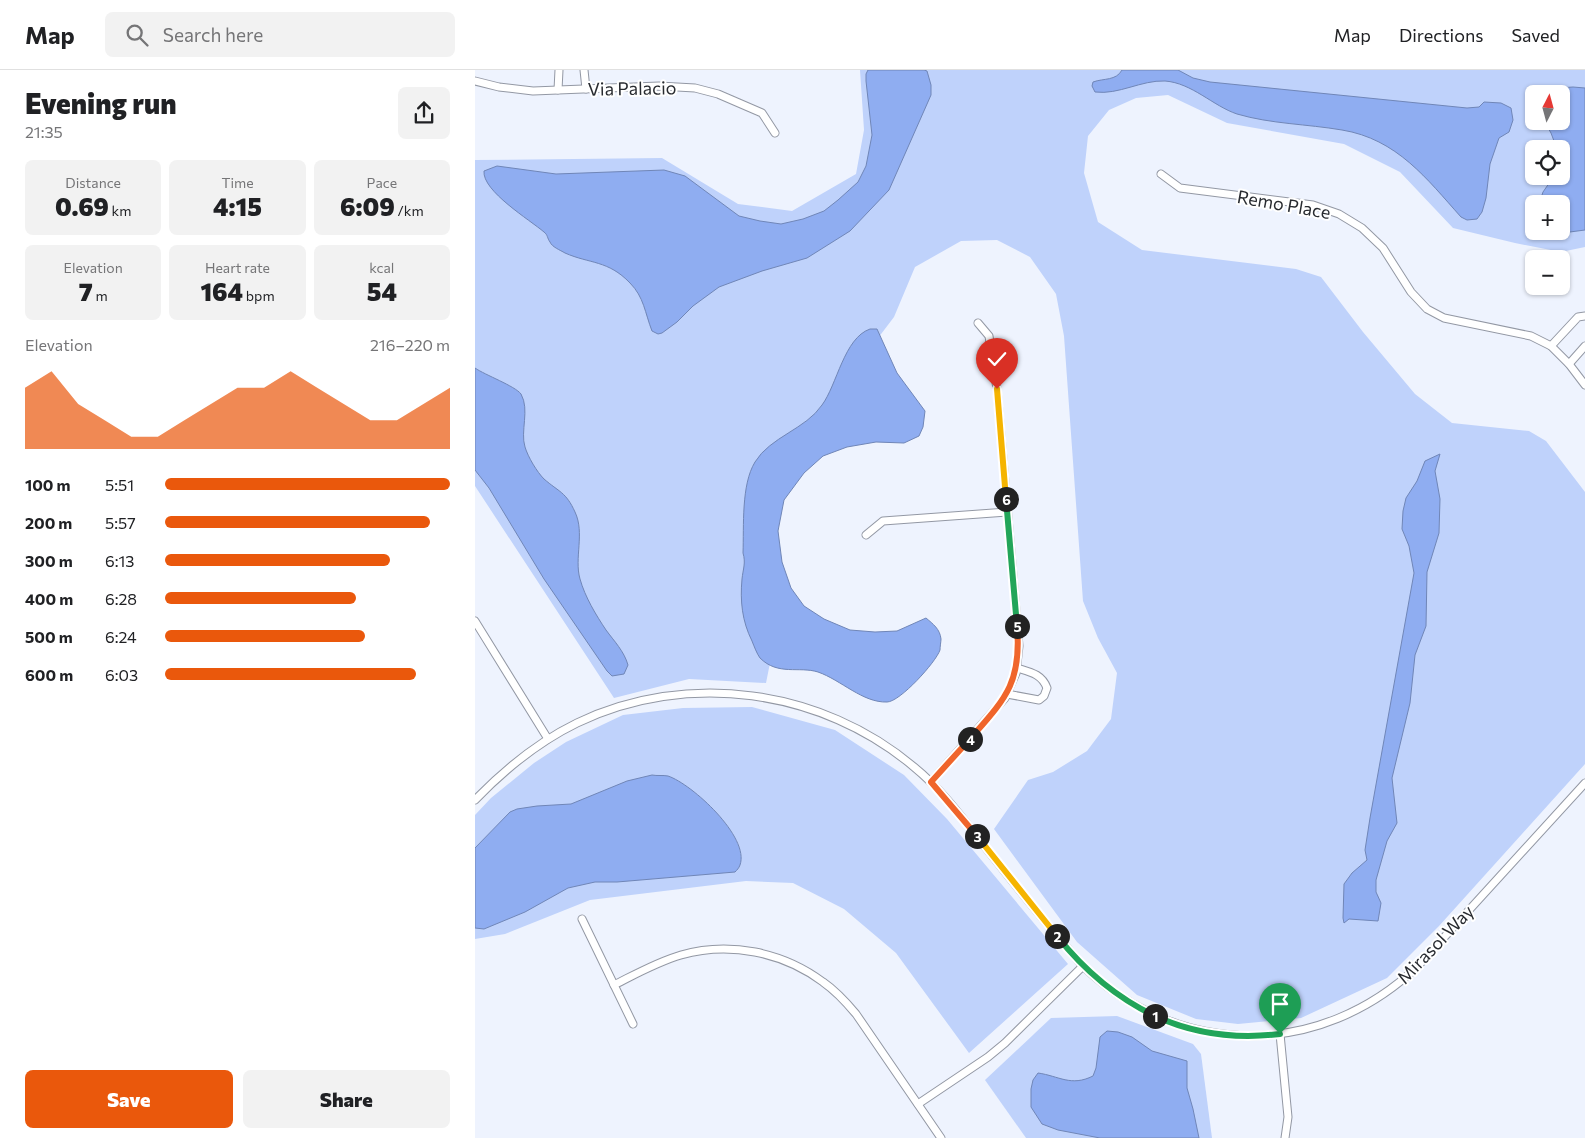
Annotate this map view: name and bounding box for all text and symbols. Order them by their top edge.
search box [105,12,455,57]
text: Map [25,20,75,49]
icon: search [123,21,151,49]
text: Search here [163,23,263,46]
text: Map [1334,24,1371,46]
text: Directions [1399,24,1483,46]
text: Saved [1511,24,1560,46]
street label: Via Palacio [587,76,677,100]
north arrow [1525,85,1570,130]
map controls [1525,85,1570,295]
text: Evening run [25,86,177,120]
button: share [398,87,450,139]
text: 21:35 [25,122,63,141]
button: locate [1525,140,1570,185]
text: Distance [65,174,121,191]
text: Time [221,174,254,191]
text: Pace [367,174,397,191]
street label: Remo Place [1236,185,1332,223]
text: 0.69 [55,191,109,221]
text: 4:15 [213,191,262,221]
text: 6:09 [340,191,395,221]
button: + [1525,195,1570,240]
text: km [109,202,131,219]
text: /km [395,202,424,219]
button: − [1525,250,1570,295]
text: Elevation [64,259,123,276]
text: Heart rate [205,259,270,276]
text: kcal [369,259,394,276]
text: 7 [79,276,93,306]
text: 164 [200,276,243,306]
text: 54 [367,276,397,306]
text: m [93,287,108,304]
text: bpm [243,287,275,304]
text: Elevation [25,335,93,354]
text: 216–220 m [370,335,450,354]
pin [976,338,1018,389]
icon: check [983,345,1011,373]
text: 100 m [25,475,71,494]
text: 5:51 [105,475,134,494]
pin: 6 [993,486,1019,512]
text: 6 [1002,491,1011,508]
text: 200 m [25,513,72,532]
text: 5:57 [105,513,136,532]
text: 300 m [25,551,73,570]
text: 6:13 [105,551,134,570]
text: 400 m [25,589,73,608]
text: 6:28 [105,589,137,608]
pin: 5 [1005,614,1029,638]
text: 5 [1013,618,1022,635]
text: 500 m [25,627,73,646]
text: 6:24 [105,627,137,646]
text: 600 m [25,665,73,684]
text: 6:03 [105,665,138,684]
pin: 4 [957,726,983,752]
text: 4 [966,731,975,748]
pin: 3 [965,824,989,848]
text: 3 [973,828,982,845]
street label: Mirasol Way [1392,900,1478,988]
pin: 2 [1045,924,1069,948]
text: 2 [1054,928,1061,945]
pin [1259,983,1301,1034]
icon: arrive [1266,990,1294,1018]
pin: 1 [1143,1004,1167,1028]
text: 1 [1152,1008,1159,1025]
button: Save [25,1070,233,1128]
button: Share [243,1070,450,1128]

